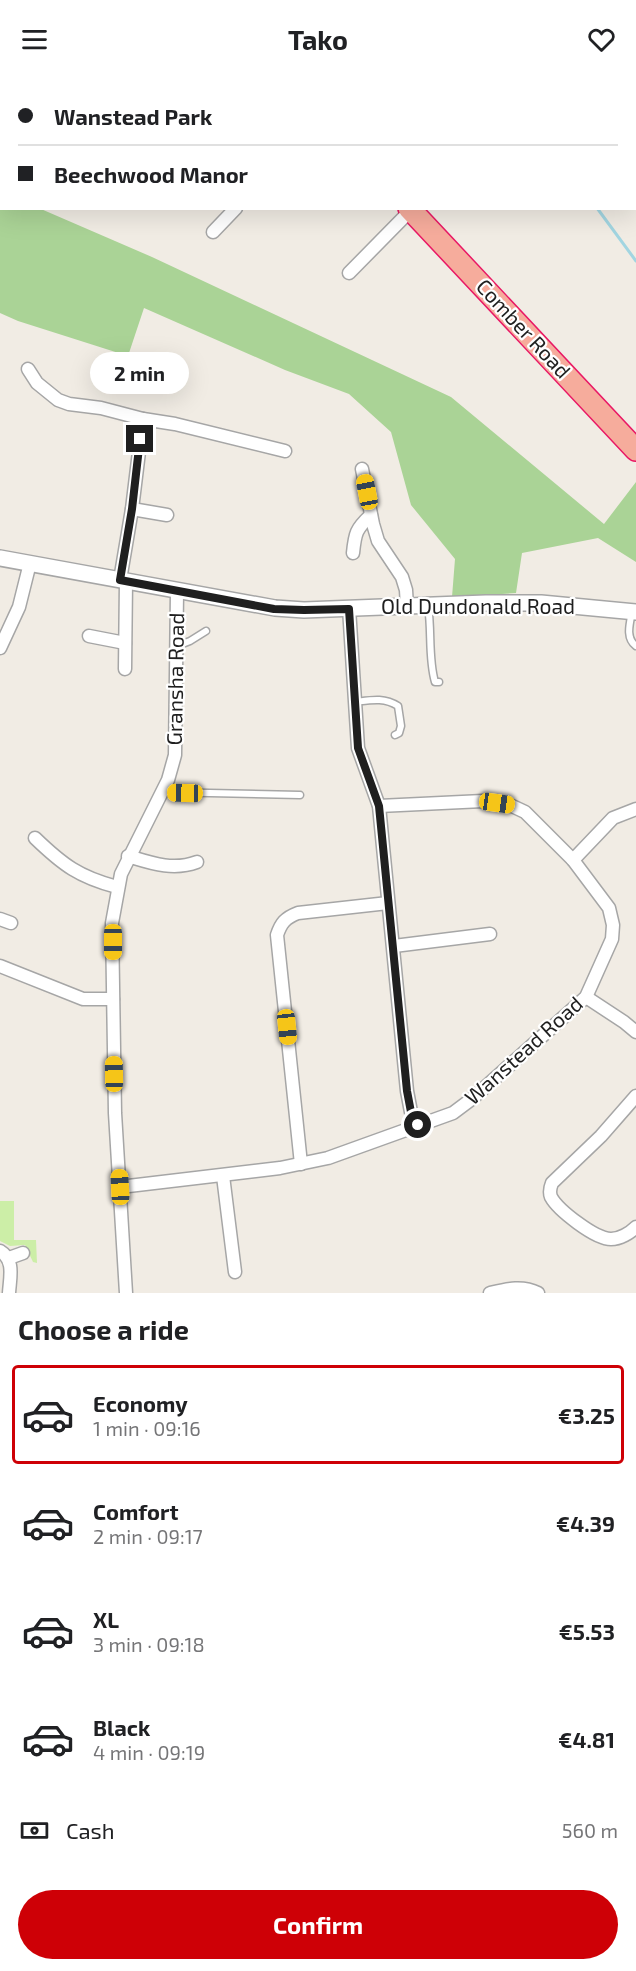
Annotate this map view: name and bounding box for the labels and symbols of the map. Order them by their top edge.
street label: Comber Road [472,273,576,383]
callout: 2 min [90,352,190,394]
route end [126,425,153,452]
car [355,473,379,511]
street label: Old Dundonald Road [381,593,575,618]
street label: Gransha Road [161,612,188,746]
car [167,784,203,802]
car [478,792,516,814]
car [104,924,122,960]
street label: Wanstead Road [459,990,587,1109]
car [276,1008,298,1046]
car [105,1056,123,1092]
route start [404,1111,431,1138]
car [110,1169,130,1205]

